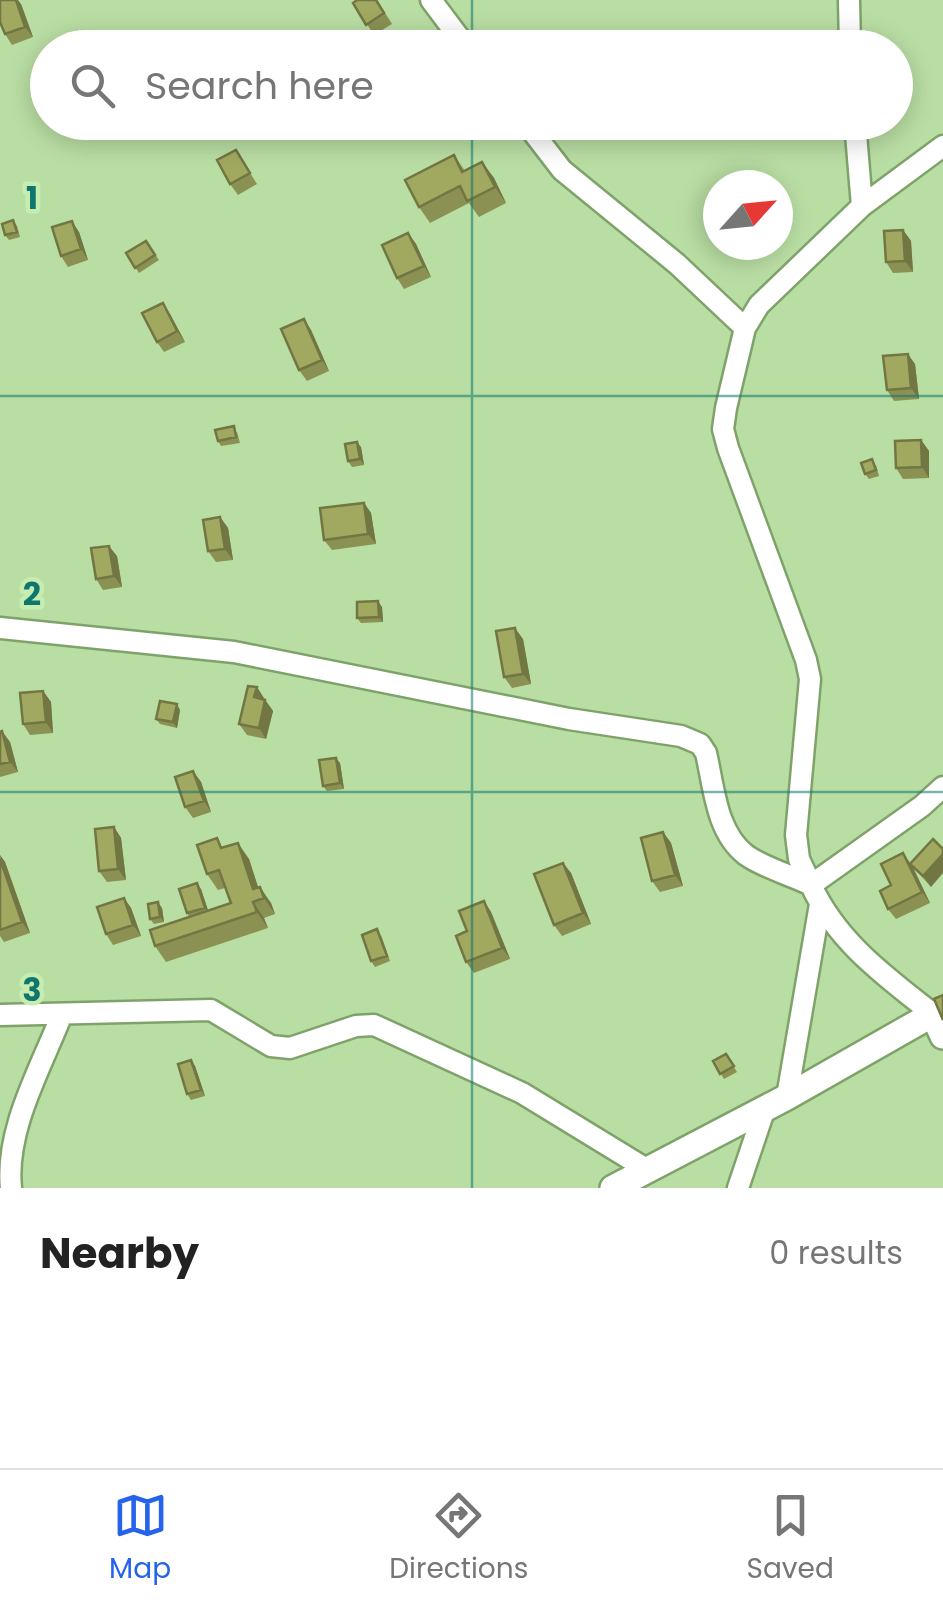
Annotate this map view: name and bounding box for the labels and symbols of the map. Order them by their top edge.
north arrow [703,170,793,260]
text: 1 [26,175,38,220]
text: 2 [23,571,41,616]
text: 3 [22,967,42,1012]

